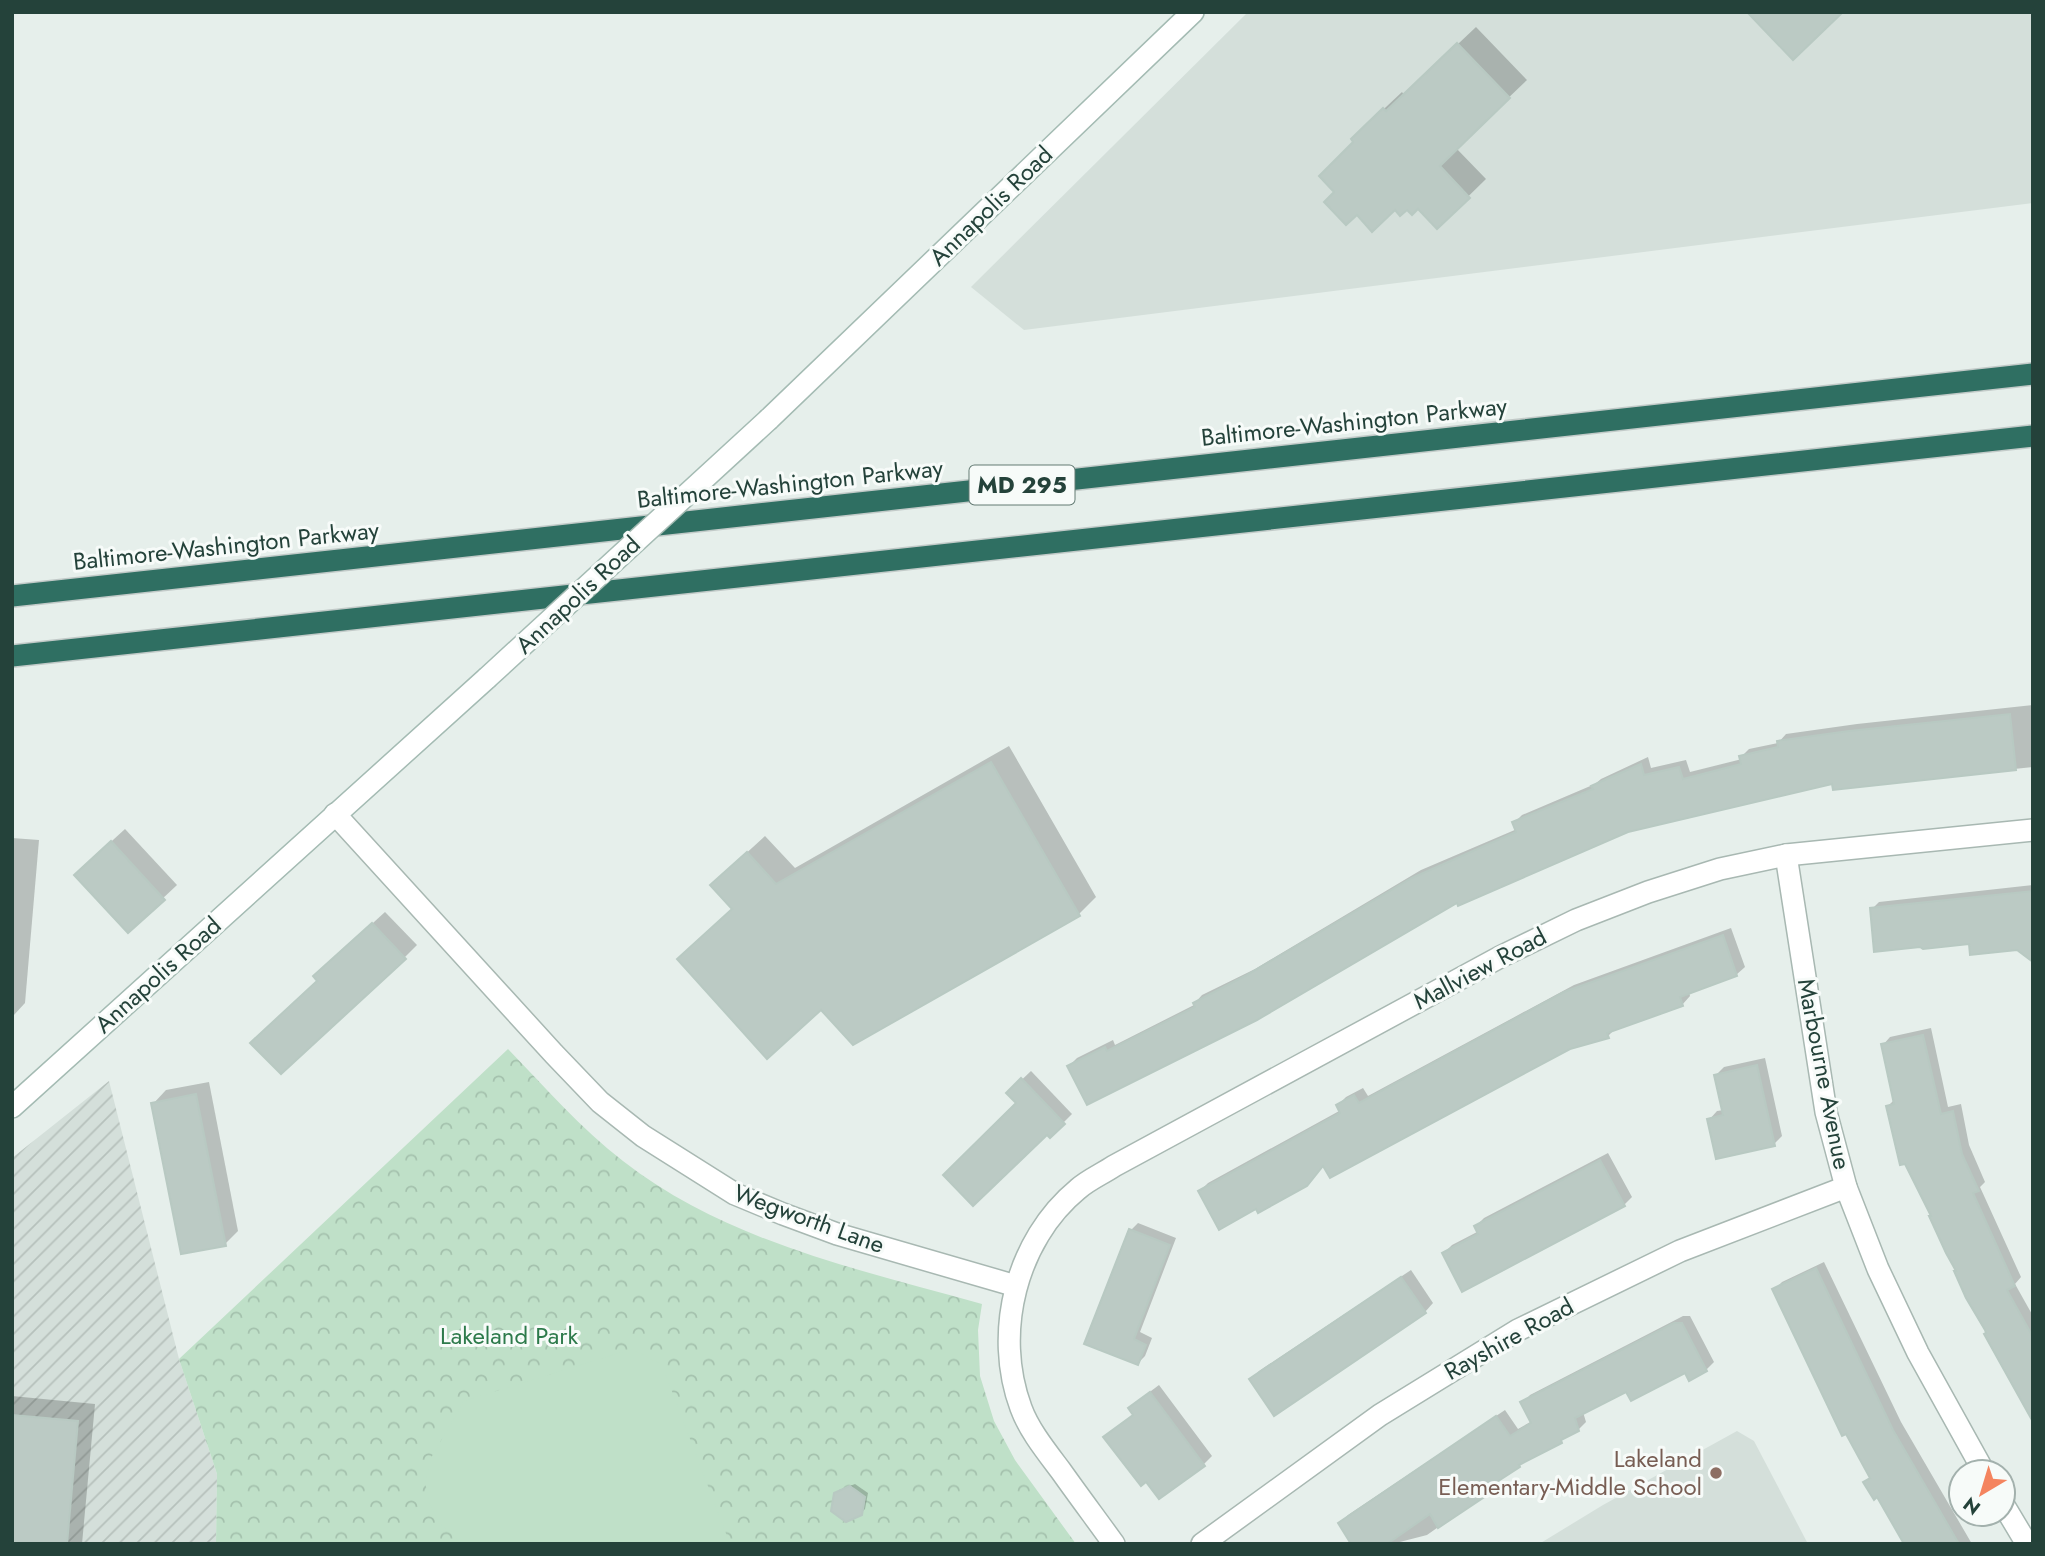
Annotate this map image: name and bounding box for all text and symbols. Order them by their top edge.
street label: Annapolis Road [921,138,1060,274]
street label: Baltimore-Washington Parkway [1199,388,1509,455]
street label: Baltimore-Washington Parkway [635,450,945,517]
road number: MD 295 [970,466,1074,505]
street label: Baltimore-Washington Parkway [71,512,381,579]
street label: Annapolis Road [507,527,648,662]
street label: Annapolis Road [87,908,229,1041]
street label: Mallview Road [1407,919,1552,1018]
street label: Marbourne Avenue [1789,975,1860,1172]
street label: Wegworth Lane [729,1175,889,1262]
street label: Rayshire Road [1438,1289,1580,1389]
park label: Lakeland Park [440,1318,579,1353]
place label: Lakeland Elementary-Middle School [1438,1441,1702,1504]
north arrow [1947,1458,2017,1528]
marker: Lakeland Elementary-Middle School [1708,1465,1724,1481]
text: N [1958,1491,1986,1521]

